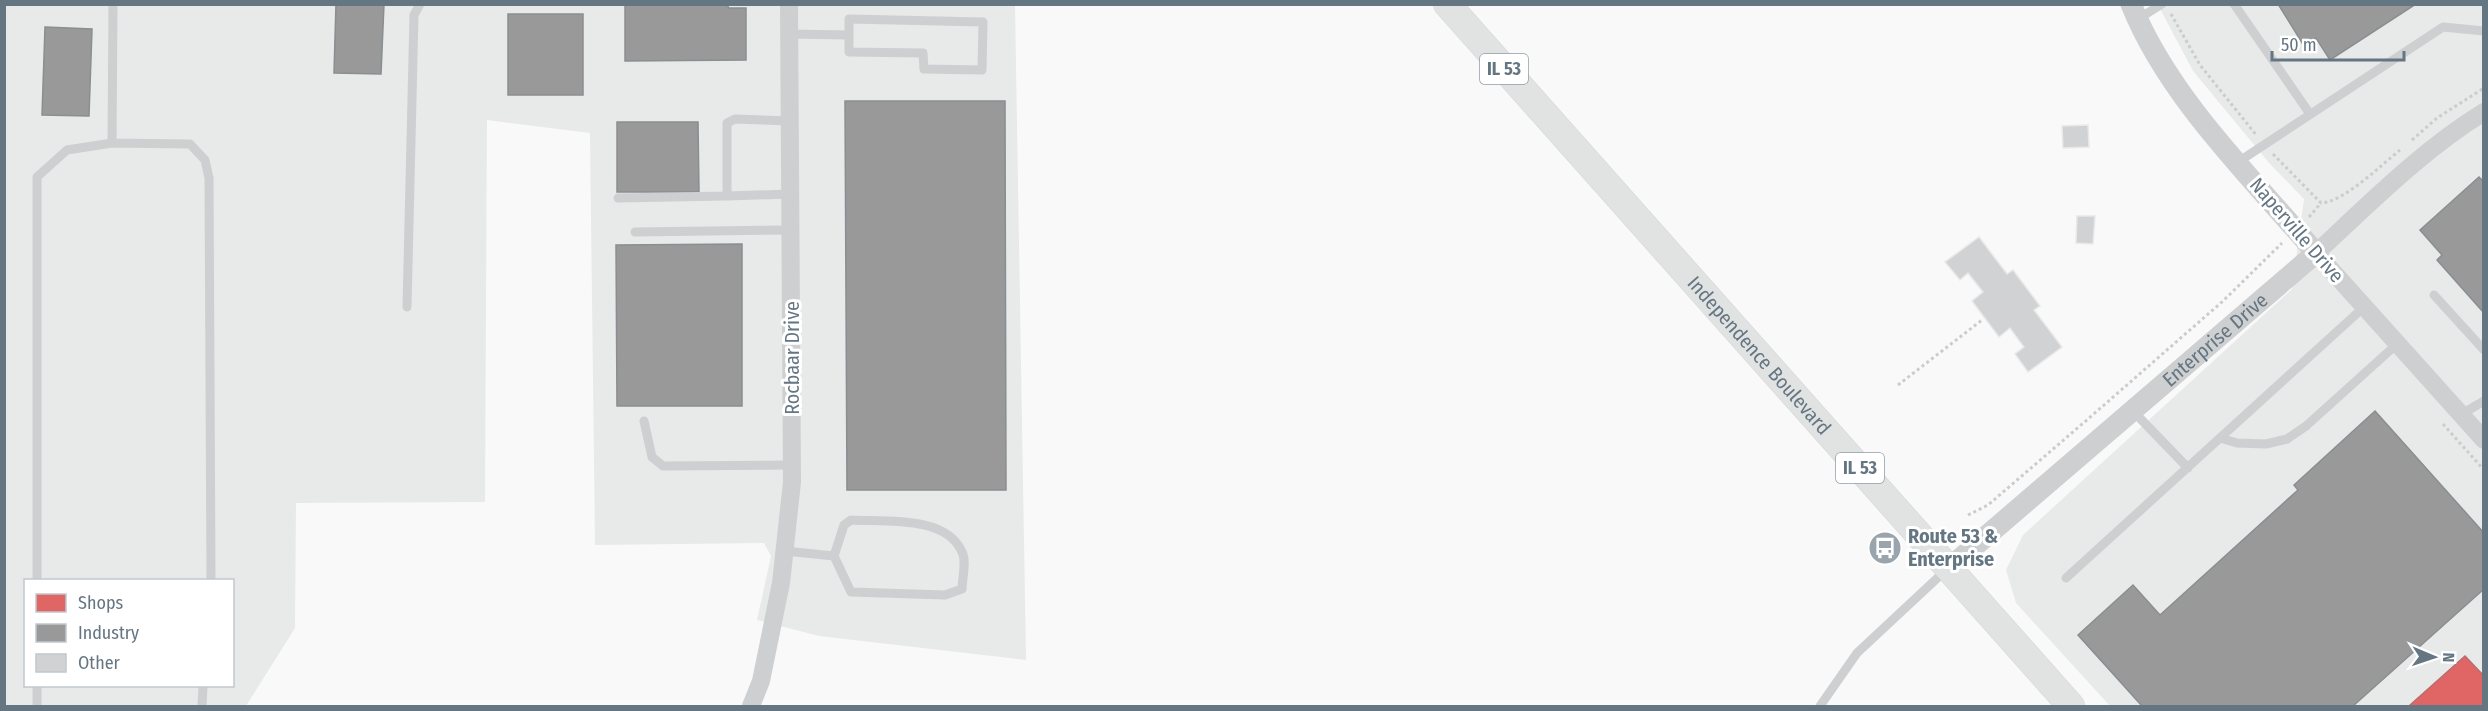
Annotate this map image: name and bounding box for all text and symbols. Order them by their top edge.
scale bar [2272,24,2404,62]
text: 50 m [2281,34,2317,56]
road number: IL 53 [1480,54,1528,84]
street label: Naperville Drive [2245,173,2349,287]
street label: Independence Boulevard [1683,271,1836,439]
street label: Enterprise Drive [2158,288,2273,391]
street label: Rocbaar Drive [780,301,804,415]
road number: IL 53 [1836,453,1884,483]
place label: Route 53 & Enterprise [1908,524,1998,571]
bus stop icon: Route 53 & Enterprise [1867,530,1903,566]
legend [24,579,234,687]
text: Shops [78,592,123,614]
text: Industry [78,622,139,644]
north arrow [2404,627,2464,687]
text: Other [78,652,121,674]
text: N [2439,652,2458,663]

